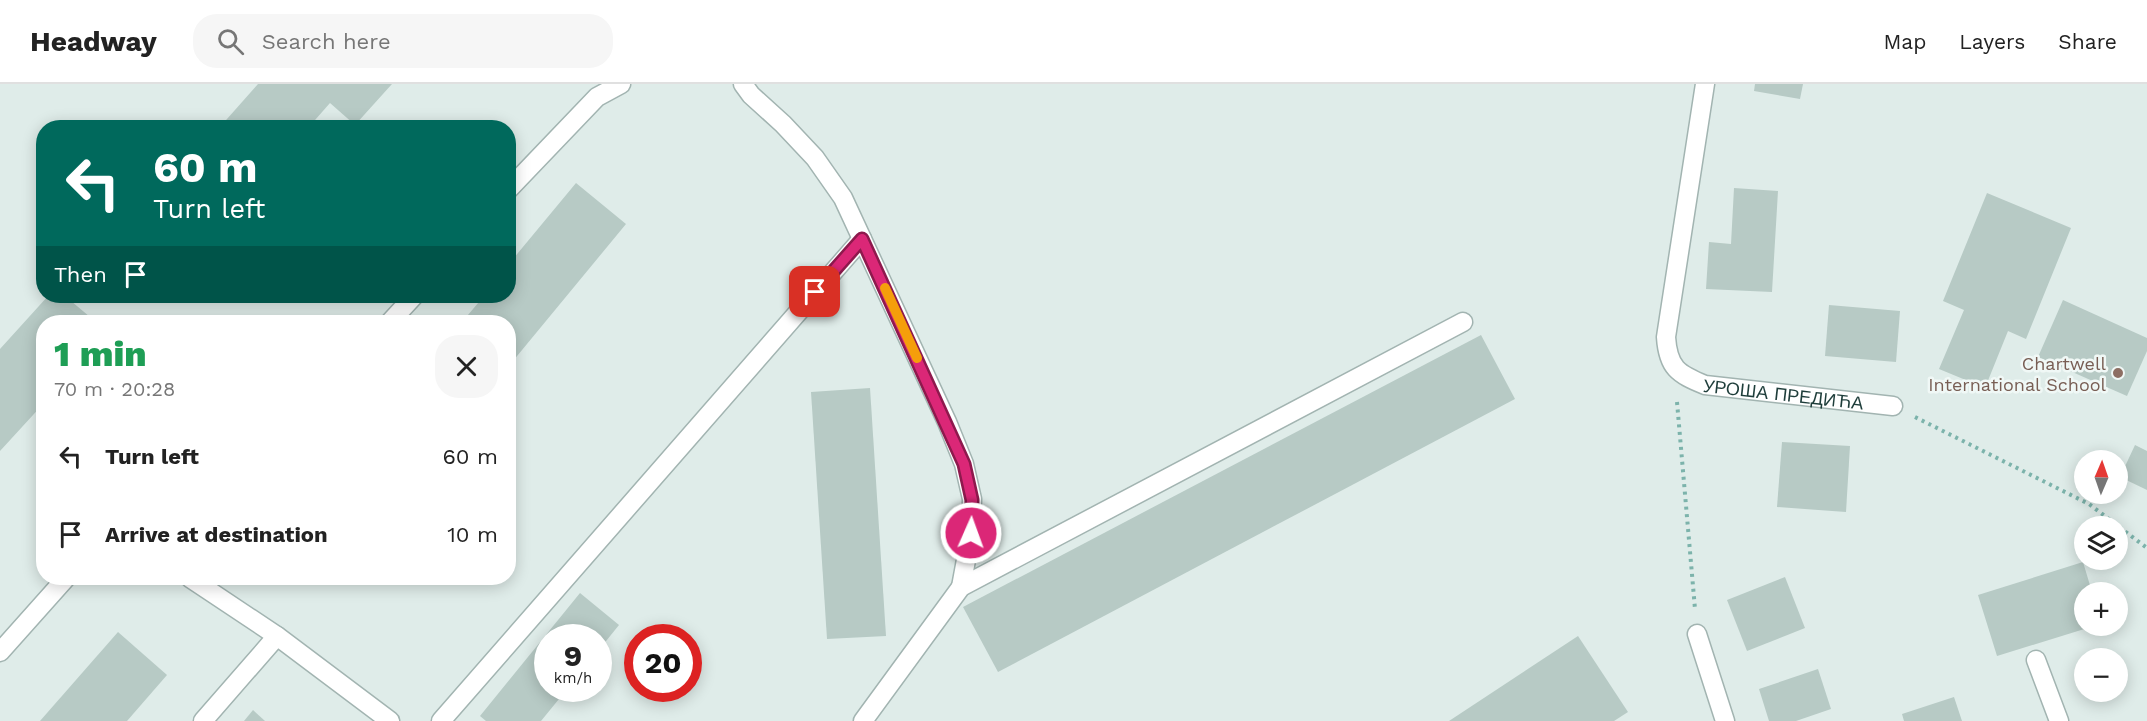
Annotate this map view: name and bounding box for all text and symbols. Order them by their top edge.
search box [193,14,613,68]
text: Headway [30,25,157,58]
icon: search [214,25,247,58]
text: Search here [262,29,391,54]
text: Map [1883,29,1926,54]
text: Layers [1959,29,2025,54]
text: Share [2058,29,2117,54]
text: 60 m [153,143,257,192]
icon: left [54,144,132,222]
text: Turn left [153,193,265,225]
icon: arrive [119,258,152,291]
text: Then [54,262,107,287]
pin [789,266,840,317]
icon: arrive [798,275,831,308]
text: 1 min [54,333,147,375]
button: close [435,335,498,398]
place label: Chartwell International School [1928,353,2106,395]
marker: Chartwell International School [2111,366,2125,380]
street label: УРОША ПРЕДИЋА [1702,374,1865,413]
text: 70 m · 20:28 [54,377,175,401]
icon: left [54,440,87,473]
text: Turn left [105,444,199,469]
text: 60 m [442,444,498,469]
north arrow [2074,450,2128,504]
map controls [2074,450,2128,702]
position arrow [939,501,1003,565]
button: layers [2074,516,2128,570]
icon: arrive [54,518,87,551]
text: Arrive at destination [105,522,328,547]
text: 10 m [447,522,498,547]
button: + [2074,582,2128,636]
speed limit sign: 20 [624,624,702,702]
text: 9 [564,638,582,673]
button: − [2074,648,2128,702]
text: km/h [554,669,592,687]

